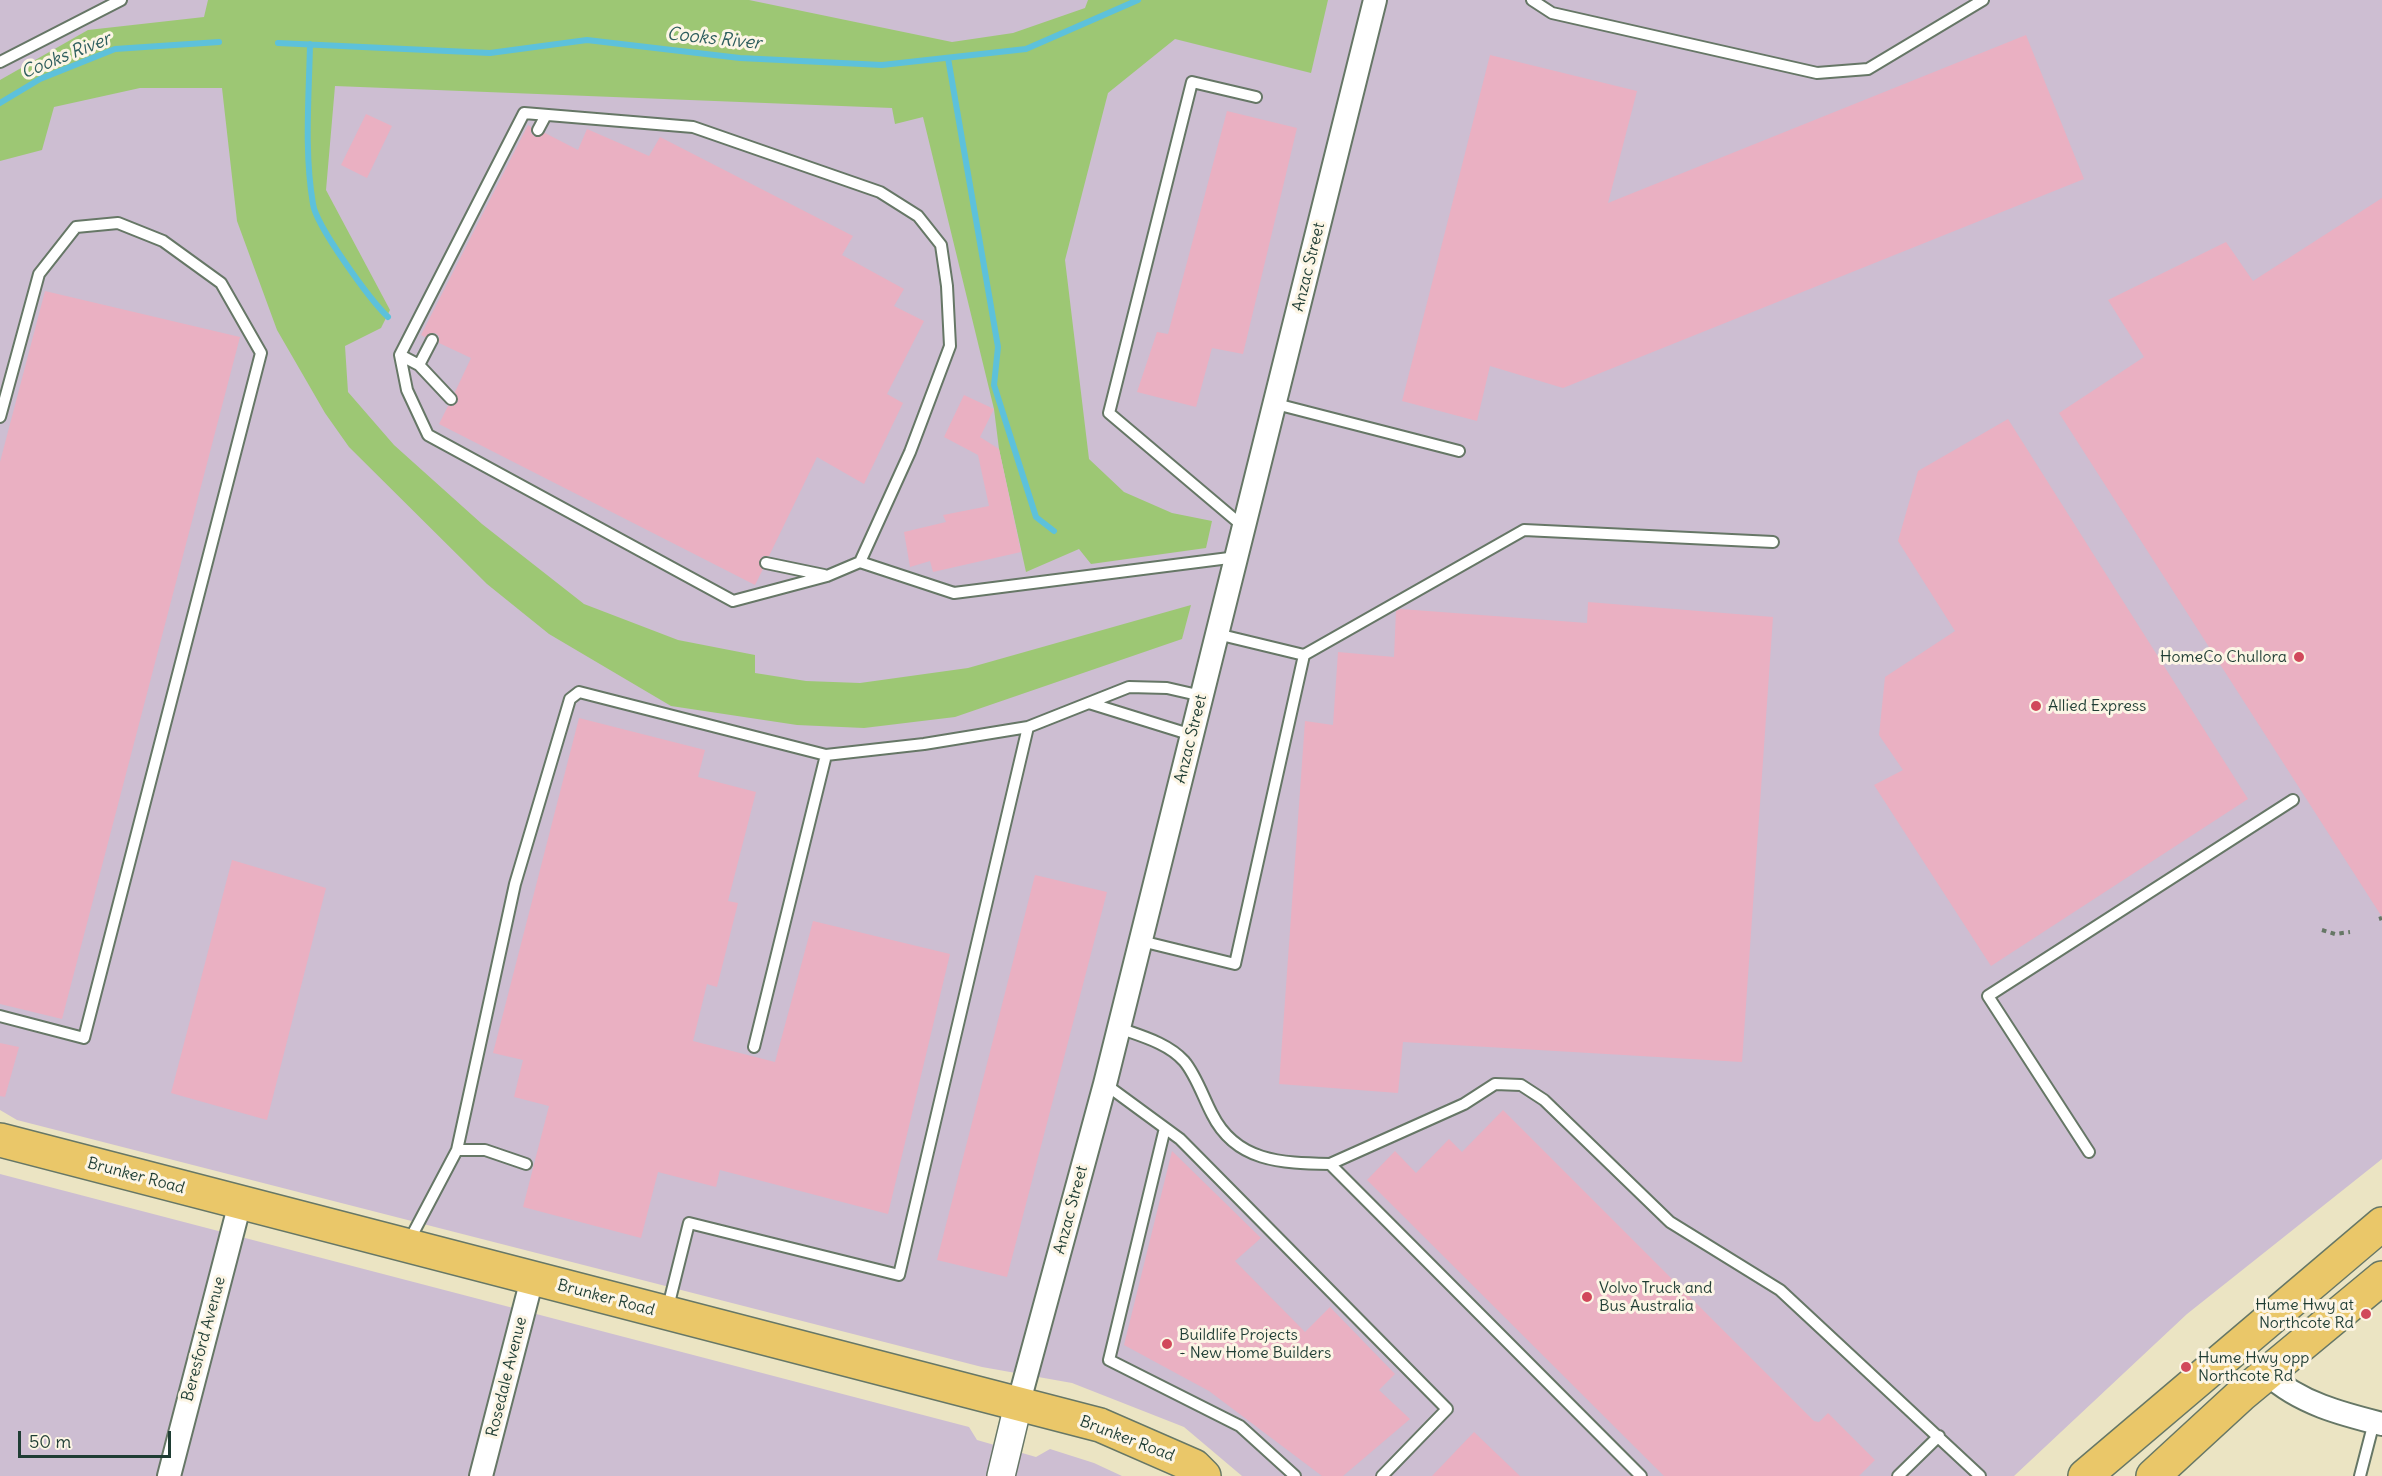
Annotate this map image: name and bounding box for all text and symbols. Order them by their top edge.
water label: Cooks River [666,23,762,55]
water label: Cooks River [18,28,114,84]
street label: Anzac Street [1289,221,1329,313]
place label: HomeCo Chullora [2160,647,2287,667]
marker: HomeCo Chullora [2292,650,2306,664]
street label: Anzac Street [1171,693,1211,785]
place label: Allied Express [2048,696,2146,716]
marker: Allied Express [2029,699,2043,713]
street label: Brunker Road [85,1154,187,1198]
street label: Anzac Street [1050,1164,1092,1256]
street label: Beresford Avenue [178,1275,230,1403]
street label: Brunker Road [555,1276,657,1320]
place label: Volvo Truck and Bus Australia [1599,1278,1713,1316]
marker: Volvo Truck and Bus Australia [1580,1290,1594,1304]
place label: Hume Hwy at Northcote Rd [2255,1295,2354,1333]
marker: Hume Hwy at Northcote Rd [2359,1307,2373,1321]
street label: Rosedale Avenue [483,1315,531,1439]
place label: Buildlife Projects - New Home Builders [1179,1325,1331,1363]
marker: Buildlife Projects - New Home Builders [1160,1337,1174,1351]
place label: Hume Hwy opp Northcote Rd [2198,1348,2309,1386]
marker: Hume Hwy opp Northcote Rd [2179,1360,2193,1374]
street label: Brunker Road [1077,1412,1177,1466]
scale bar [21,1419,174,1457]
text: 50 m [29,1430,71,1453]

